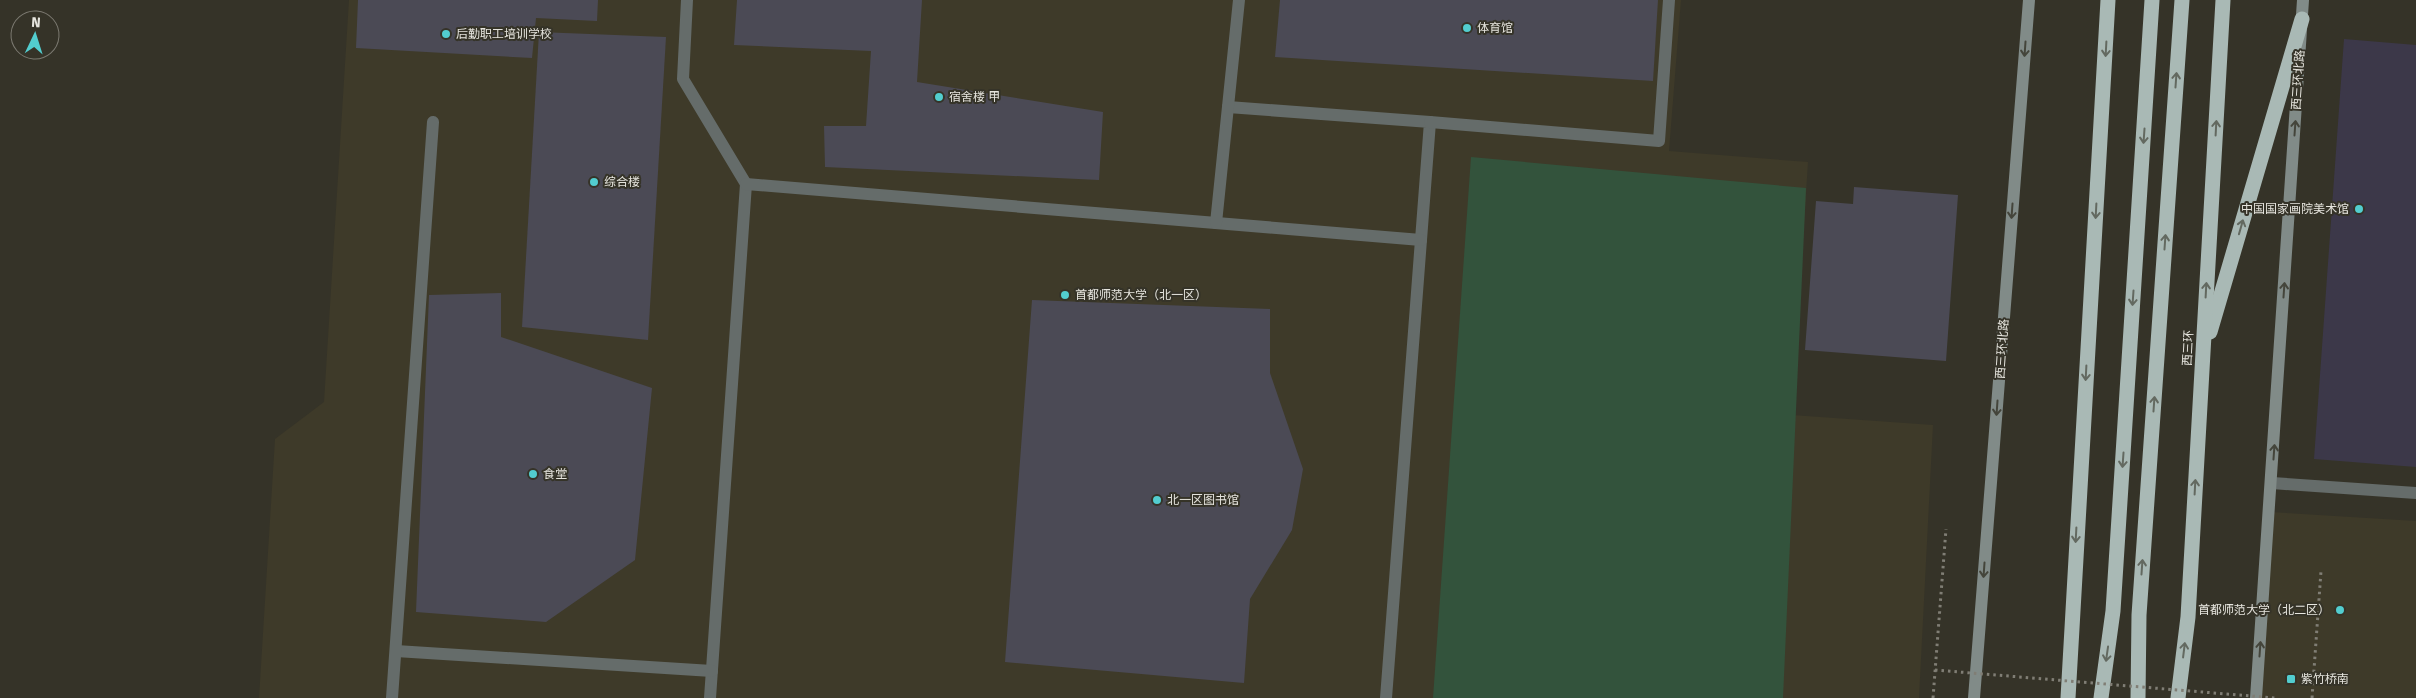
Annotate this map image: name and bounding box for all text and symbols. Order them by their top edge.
north arrow [10,10,60,60]
text: N [31,14,41,31]
place label: 体育馆 [1477,21,1513,35]
marker: 体育馆 [1461,22,1473,34]
place label: 后勤职工培训学校 [456,27,552,41]
marker: 后勤职工培训学校 [440,28,452,40]
one-way arrow [2020,40,2030,56]
one-way arrow [2101,40,2110,56]
street label: 西三环北路 [2289,50,2307,110]
one-way arrow [2172,73,2181,89]
place label: 宿舍楼 甲 [949,90,1000,104]
marker: 宿舍楼 甲 [933,91,945,103]
one-way arrow [2211,120,2220,136]
one-way arrow [2290,120,2299,136]
one-way arrow [2139,128,2148,144]
place label: 综合楼 [604,175,640,189]
marker: 综合楼 [588,176,600,188]
one-way arrow [2008,202,2017,218]
place label: 中国国家画院美术馆 [2241,202,2349,216]
one-way arrow [2091,203,2100,219]
marker: 中国国家画院美术馆 [2353,203,2365,215]
one-way arrow [2237,219,2246,235]
one-way arrow [2160,235,2170,251]
one-way arrow [2202,283,2211,299]
one-way arrow [2280,283,2289,299]
place label: 首都师范大学（北一区） [1075,288,1207,302]
marker: 首都师范大学（北一区） [1059,289,1071,301]
one-way arrow [2129,290,2138,306]
street label: 西三环北路 [1993,319,2011,379]
street label: 西三环 [2180,330,2196,366]
one-way arrow [2082,365,2091,381]
one-way arrow [2149,397,2158,413]
one-way arrow [1992,399,2002,415]
one-way arrow [2270,445,2279,461]
one-way arrow [2118,452,2127,468]
place label: 食堂 [543,467,567,481]
marker: 食堂 [527,468,539,480]
one-way arrow [2191,480,2200,496]
place label: 北一区图书馆 [1167,493,1239,507]
marker: 北一区图书馆 [1151,494,1163,506]
one-way arrow [2072,527,2081,543]
one-way arrow [2138,559,2147,575]
one-way arrow [1980,561,1989,577]
place label: 首都师范大学（北二区） [2198,603,2330,617]
marker: 首都师范大学（北二区） [2334,604,2346,616]
one-way arrow [2179,642,2189,658]
one-way arrow [2255,642,2264,658]
one-way arrow [2102,646,2112,662]
place label: 紫竹桥南 [2301,672,2349,686]
marker: 紫竹桥南 [2285,673,2297,685]

